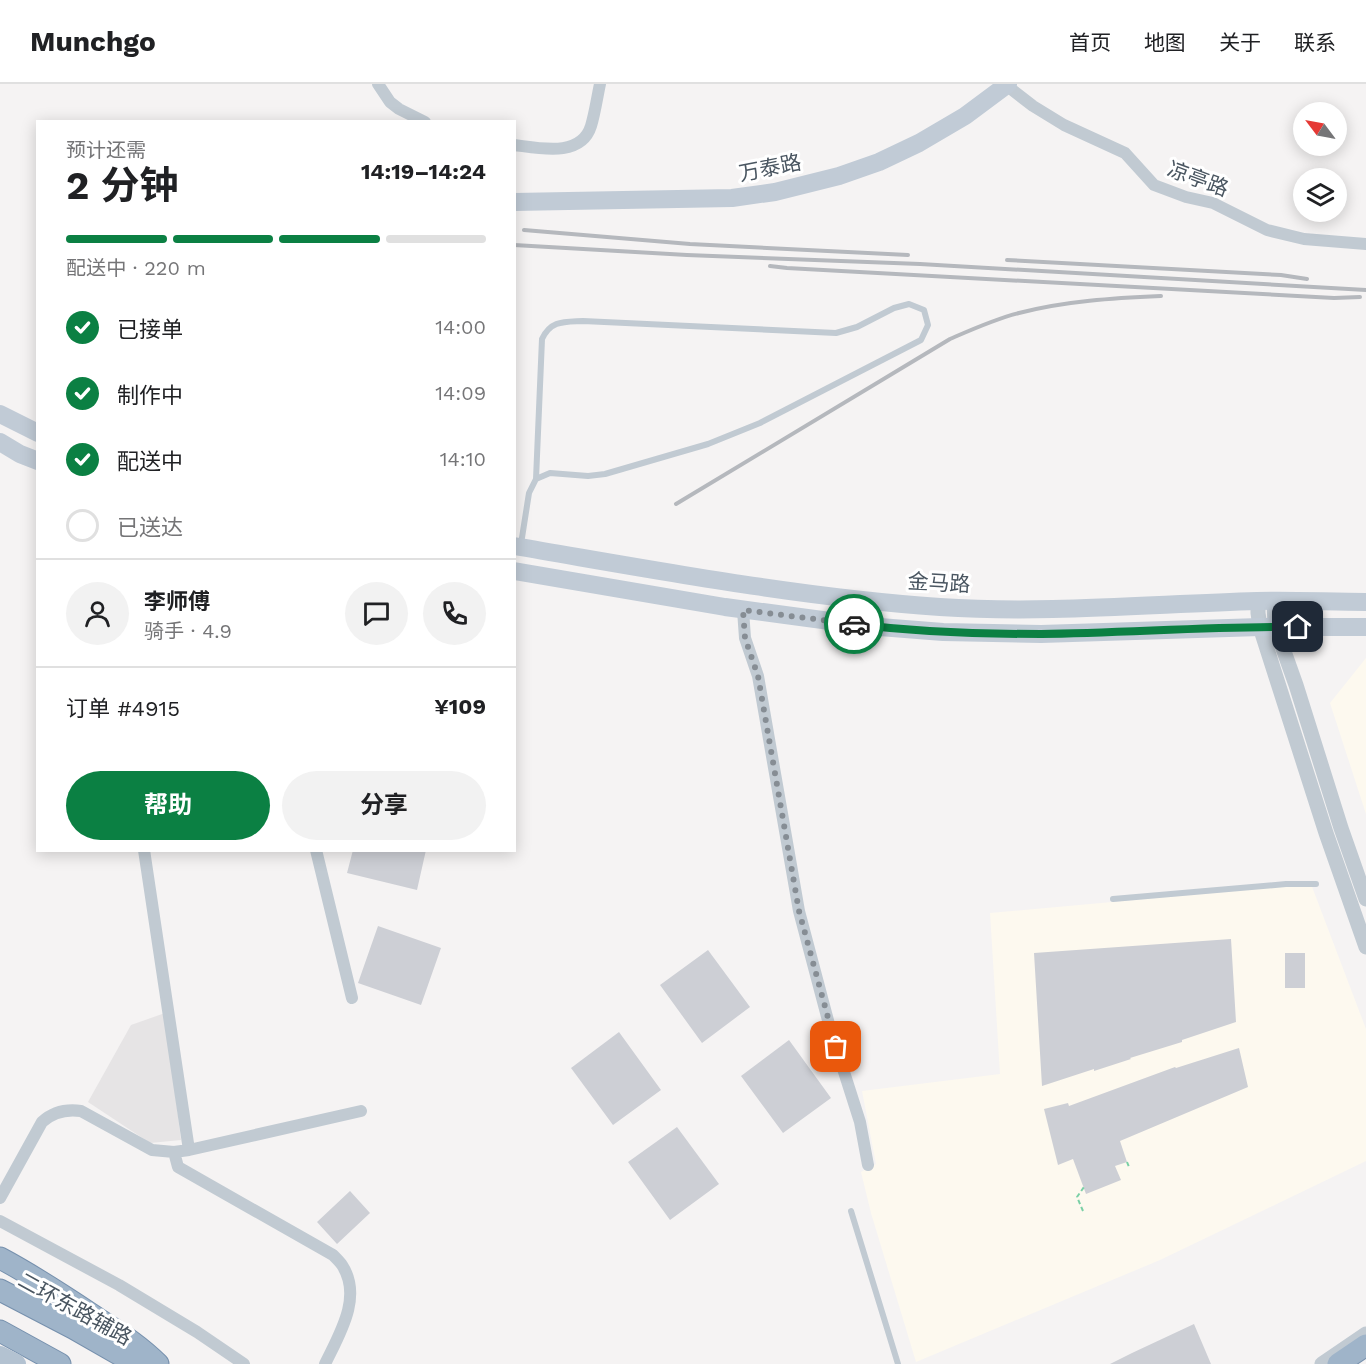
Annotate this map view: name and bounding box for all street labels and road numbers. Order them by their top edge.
street label: 万泰路 [737,149,803,186]
street label: 凉亭路 [1164,156,1232,201]
street label: 金马路 [907,568,971,597]
street label: 二环东路辅路 [14,1267,136,1350]

